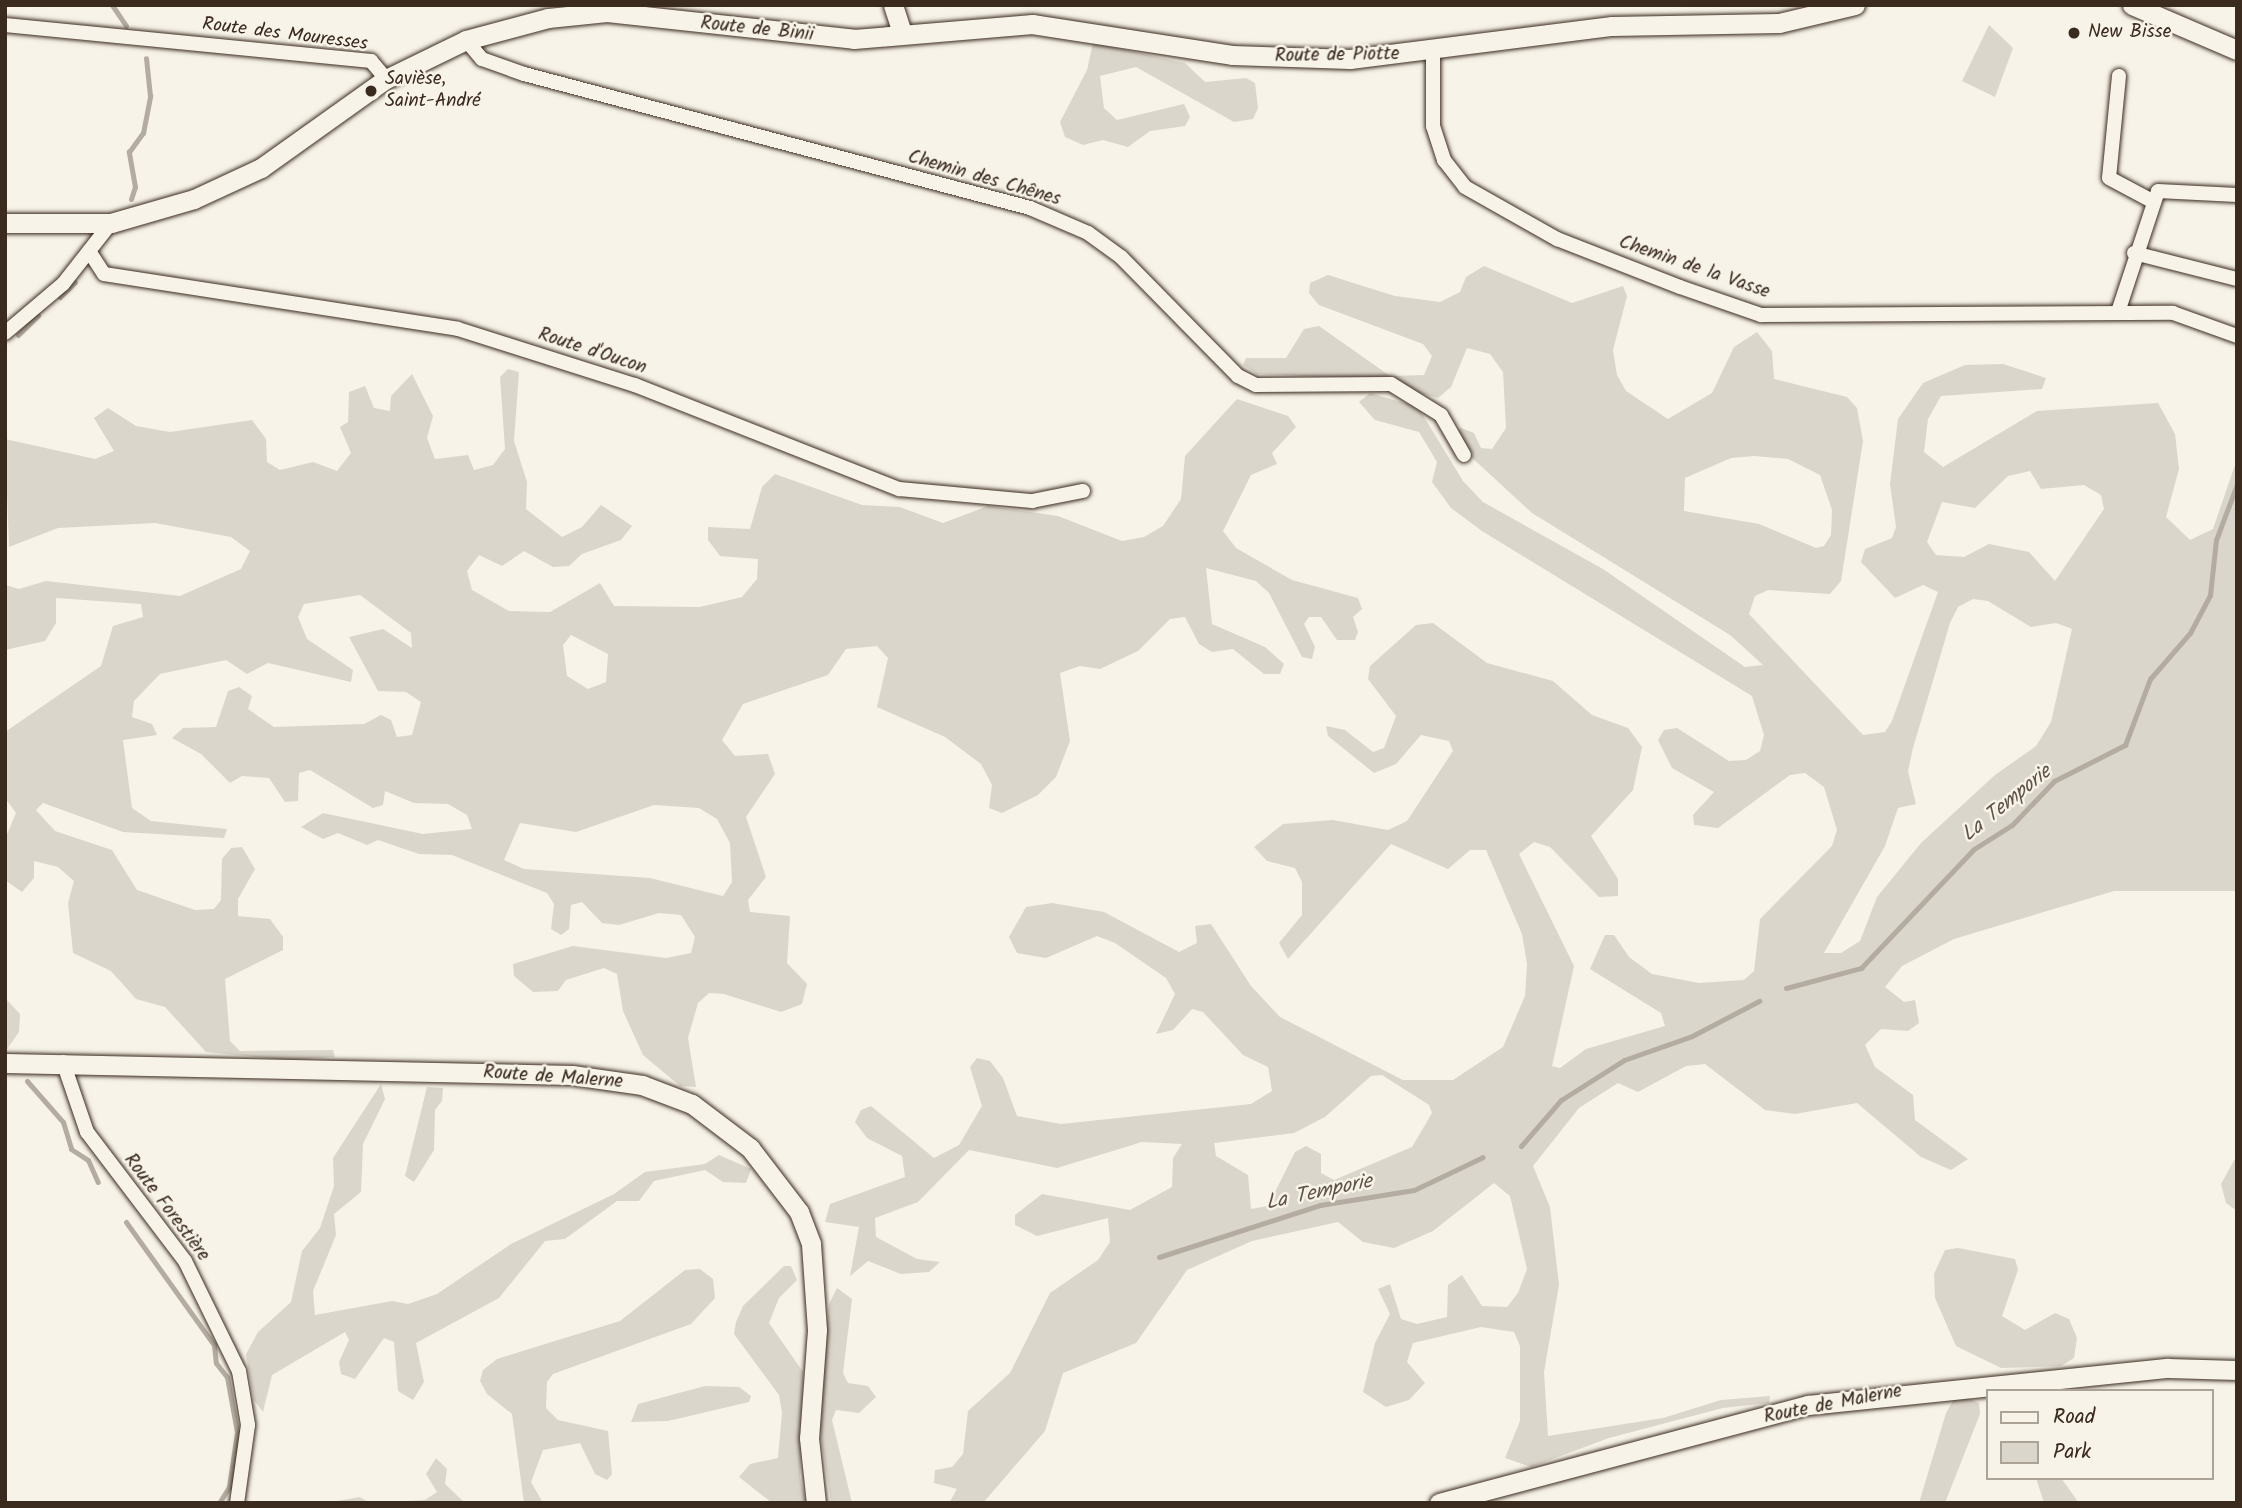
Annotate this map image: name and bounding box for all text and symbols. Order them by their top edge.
street label: Route de Binii [699,13,815,47]
street label: Route des Mouresses [201,14,369,56]
place label: New Bisse [2088,22,2171,44]
marker: New Bisse [2066,25,2082,41]
street label: Route de Piotte [1274,44,1400,68]
place label: Savièse, Saint-André [385,69,480,113]
marker: Savièse, Saint-André [363,83,379,99]
street label: Chemin des Chênes [905,146,1063,212]
street label: Chemin de la Vasse [1616,231,1772,305]
street label: Route d'Oucon [535,324,649,380]
water label: La Temporie [1957,760,2057,848]
street label: Route de Malerne [482,1062,624,1094]
street label: Route Forestière [118,1150,214,1266]
water label: La Temporie [1264,1169,1374,1217]
street label: Route de Malerne [1762,1380,1904,1430]
legend [1986,1389,2214,1480]
text: Road [2053,1401,2095,1434]
text: Park [2053,1436,2091,1469]

